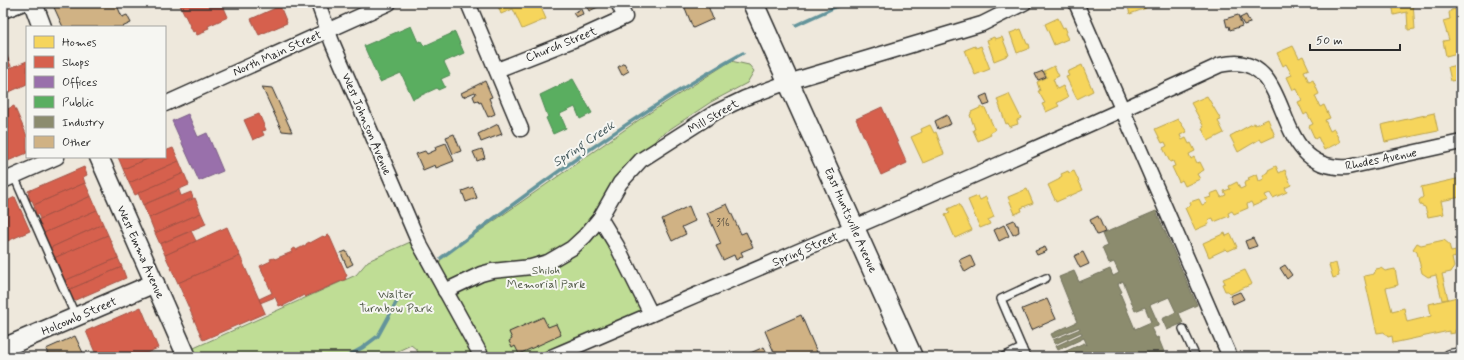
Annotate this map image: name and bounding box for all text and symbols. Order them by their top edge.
street label: Church Street [523,23,599,66]
legend [26,26,166,158]
scale bar [1310,26,1400,52]
street label: North Main Street [231,27,325,81]
text: 50 m [1316,33,1343,49]
text: Homes [62,35,97,51]
text: Shops [62,55,89,71]
street label: West Johnson Avenue [337,71,395,178]
text: Offices [62,75,97,91]
text: Public [62,95,94,111]
street label: Mill Street [685,96,742,138]
text: Industry [62,115,104,131]
water label: Spring Creek [550,117,620,173]
text: Other [62,135,91,151]
street label: Rhodes Avenue [1344,145,1418,175]
street label: East Huntsville Avenue [820,165,881,276]
street label: West Emma Avenue [112,203,168,302]
house number: 316 [716,217,730,230]
street label: Spring Street [770,229,841,272]
park label: Shiloh Memorial Park [507,263,585,293]
park label: Walter Turnbow Park [359,287,433,317]
street label: Holcomb Street [39,294,120,340]

